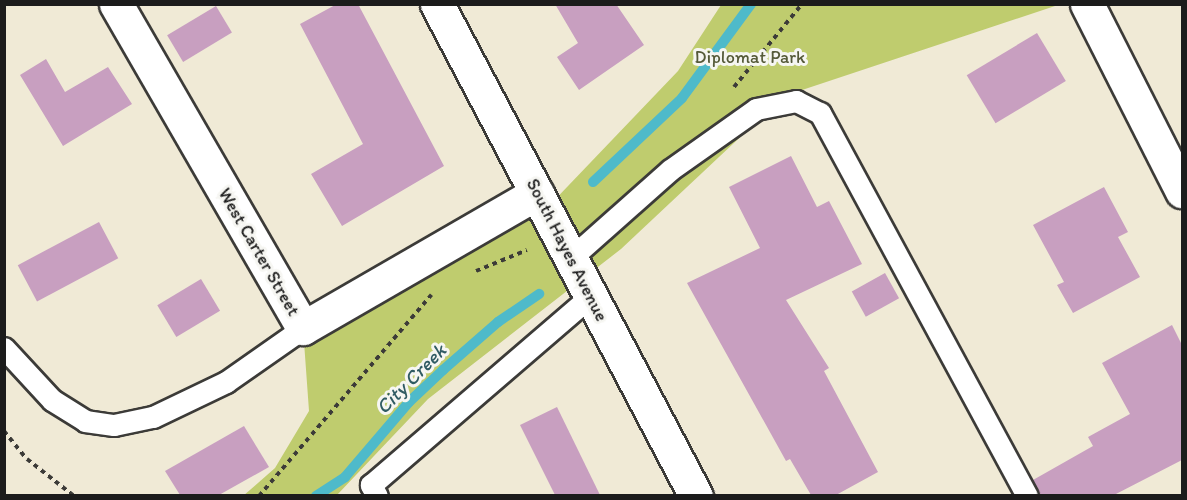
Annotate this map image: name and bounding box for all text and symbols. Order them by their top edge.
park label: Diplomat Park [694,46,806,68]
street label: South Hayes Avenue [522,176,612,324]
street label: West Carter Street [214,184,304,320]
water label: City Creek [371,339,451,419]

